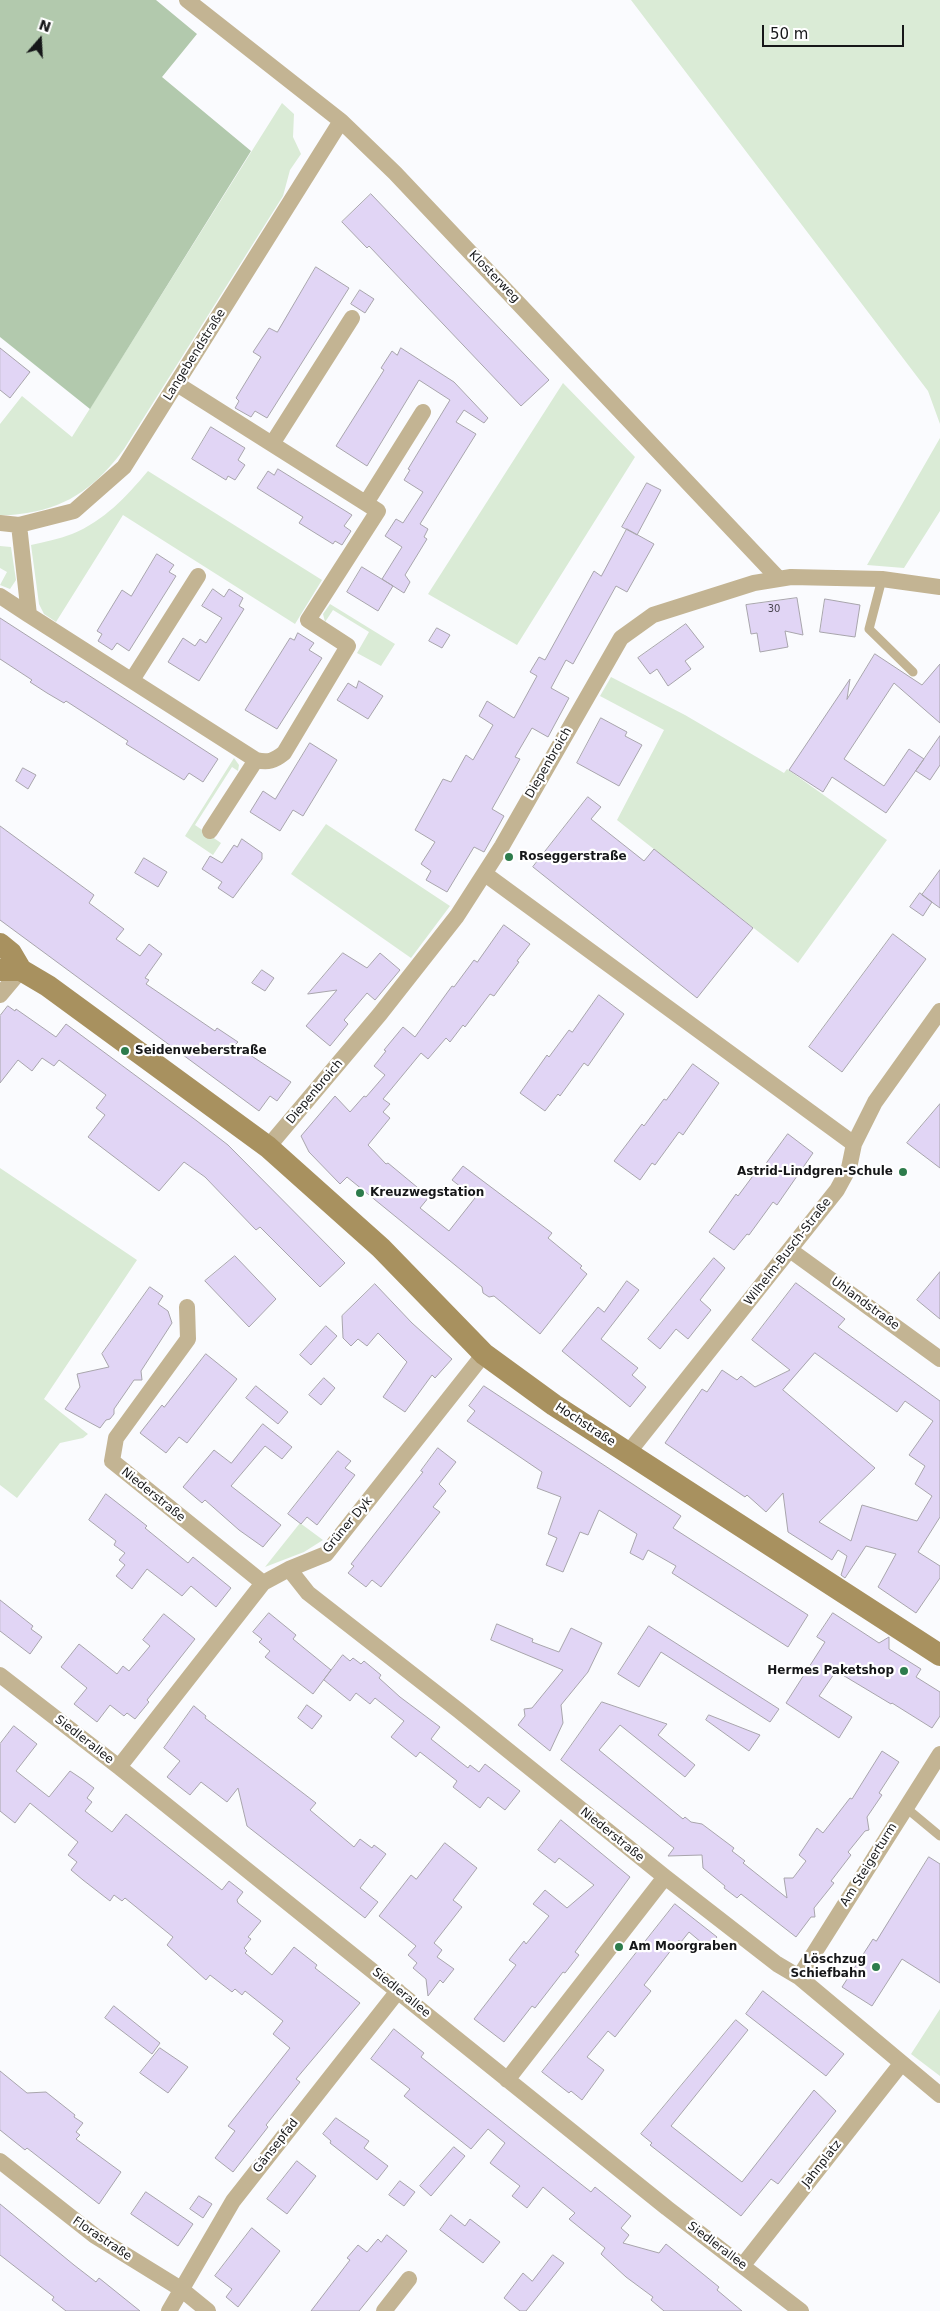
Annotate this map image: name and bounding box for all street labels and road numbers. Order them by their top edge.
street label: Klosterweg [466,248,522,306]
street label: Langebendstraße [161,307,229,403]
street label: Diepenbroich [523,725,575,801]
street label: Diepenbroich [284,1057,346,1127]
street label: Wilhelm-Busch-Straße [742,1195,834,1309]
street label: Uhlandstraße [828,1275,902,1333]
street label: Hochstraße [552,1400,618,1450]
street label: Niederstraße [118,1465,188,1525]
street label: Grüner Dyk [320,1494,376,1556]
street label: Siedlerallee [52,1713,116,1767]
street label: Niederstraße [577,1805,647,1865]
street label: Am Steigerturm [838,1821,900,1909]
street label: Siedlerallee [369,1965,433,2021]
street label: Gänsepfad [250,2116,302,2176]
street label: Jahnplatz [799,2138,845,2190]
street label: Florastraße [70,2214,134,2264]
street label: Siedlerallee [685,2219,749,2273]

